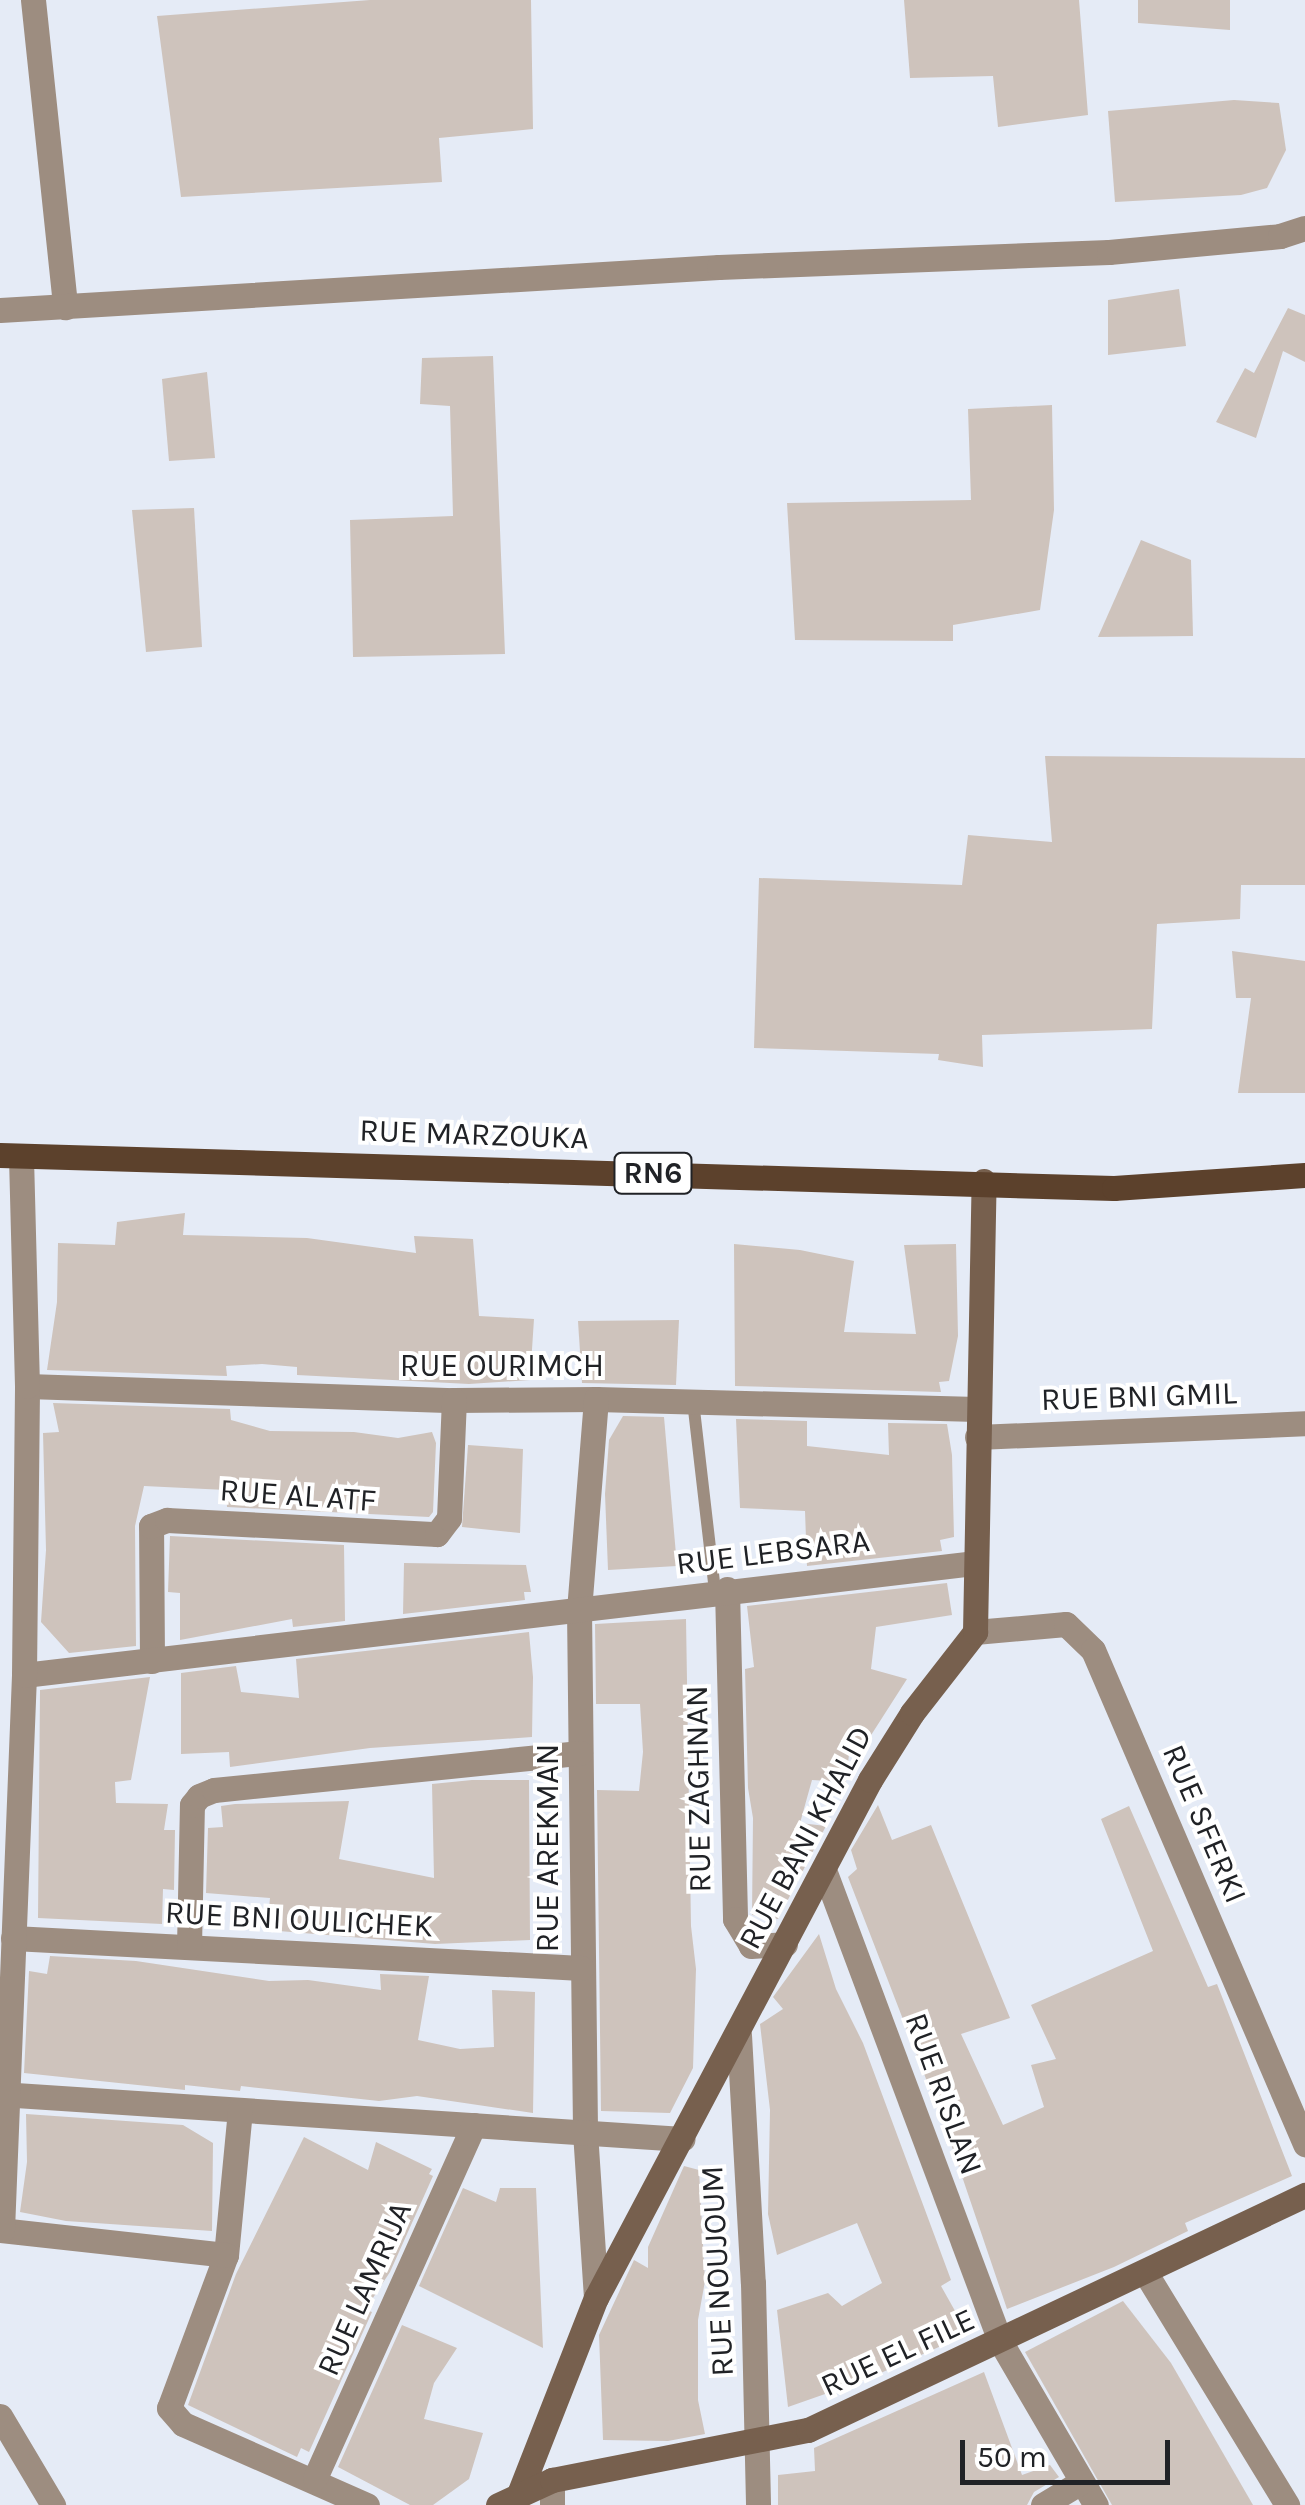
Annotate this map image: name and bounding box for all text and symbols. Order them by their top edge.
street label: RUE MARZOUKA [359,1112,589,1158]
road number: RN6 [613,1148,693,1198]
street label: RUE OURIMCH [400,1347,604,1385]
street label: RUE BNI GMIL [1040,1374,1238,1420]
street label: RUE AL ATF [218,1471,378,1521]
street label: RUE LEBSARA [674,1522,872,1584]
street label: RUE ZAGHNAN [678,1685,720,1893]
street label: RUE BANI KHALID [731,1720,881,1956]
street label: RUE SFERKI [1153,1739,1255,1909]
street label: RUE AREKMAN [529,1744,567,1952]
street label: RUE BNI OULICHEK [164,1894,434,1946]
street label: RUE RISLAN [896,2008,990,2180]
street label: RUE NOUJOUM [693,2165,743,2377]
street label: RUE LAMRIJA [310,2196,420,2382]
street label: RUE EL FILE [815,2301,981,2405]
scale bar [965,2420,1175,2482]
text: 50 m [977,2439,1047,2475]

